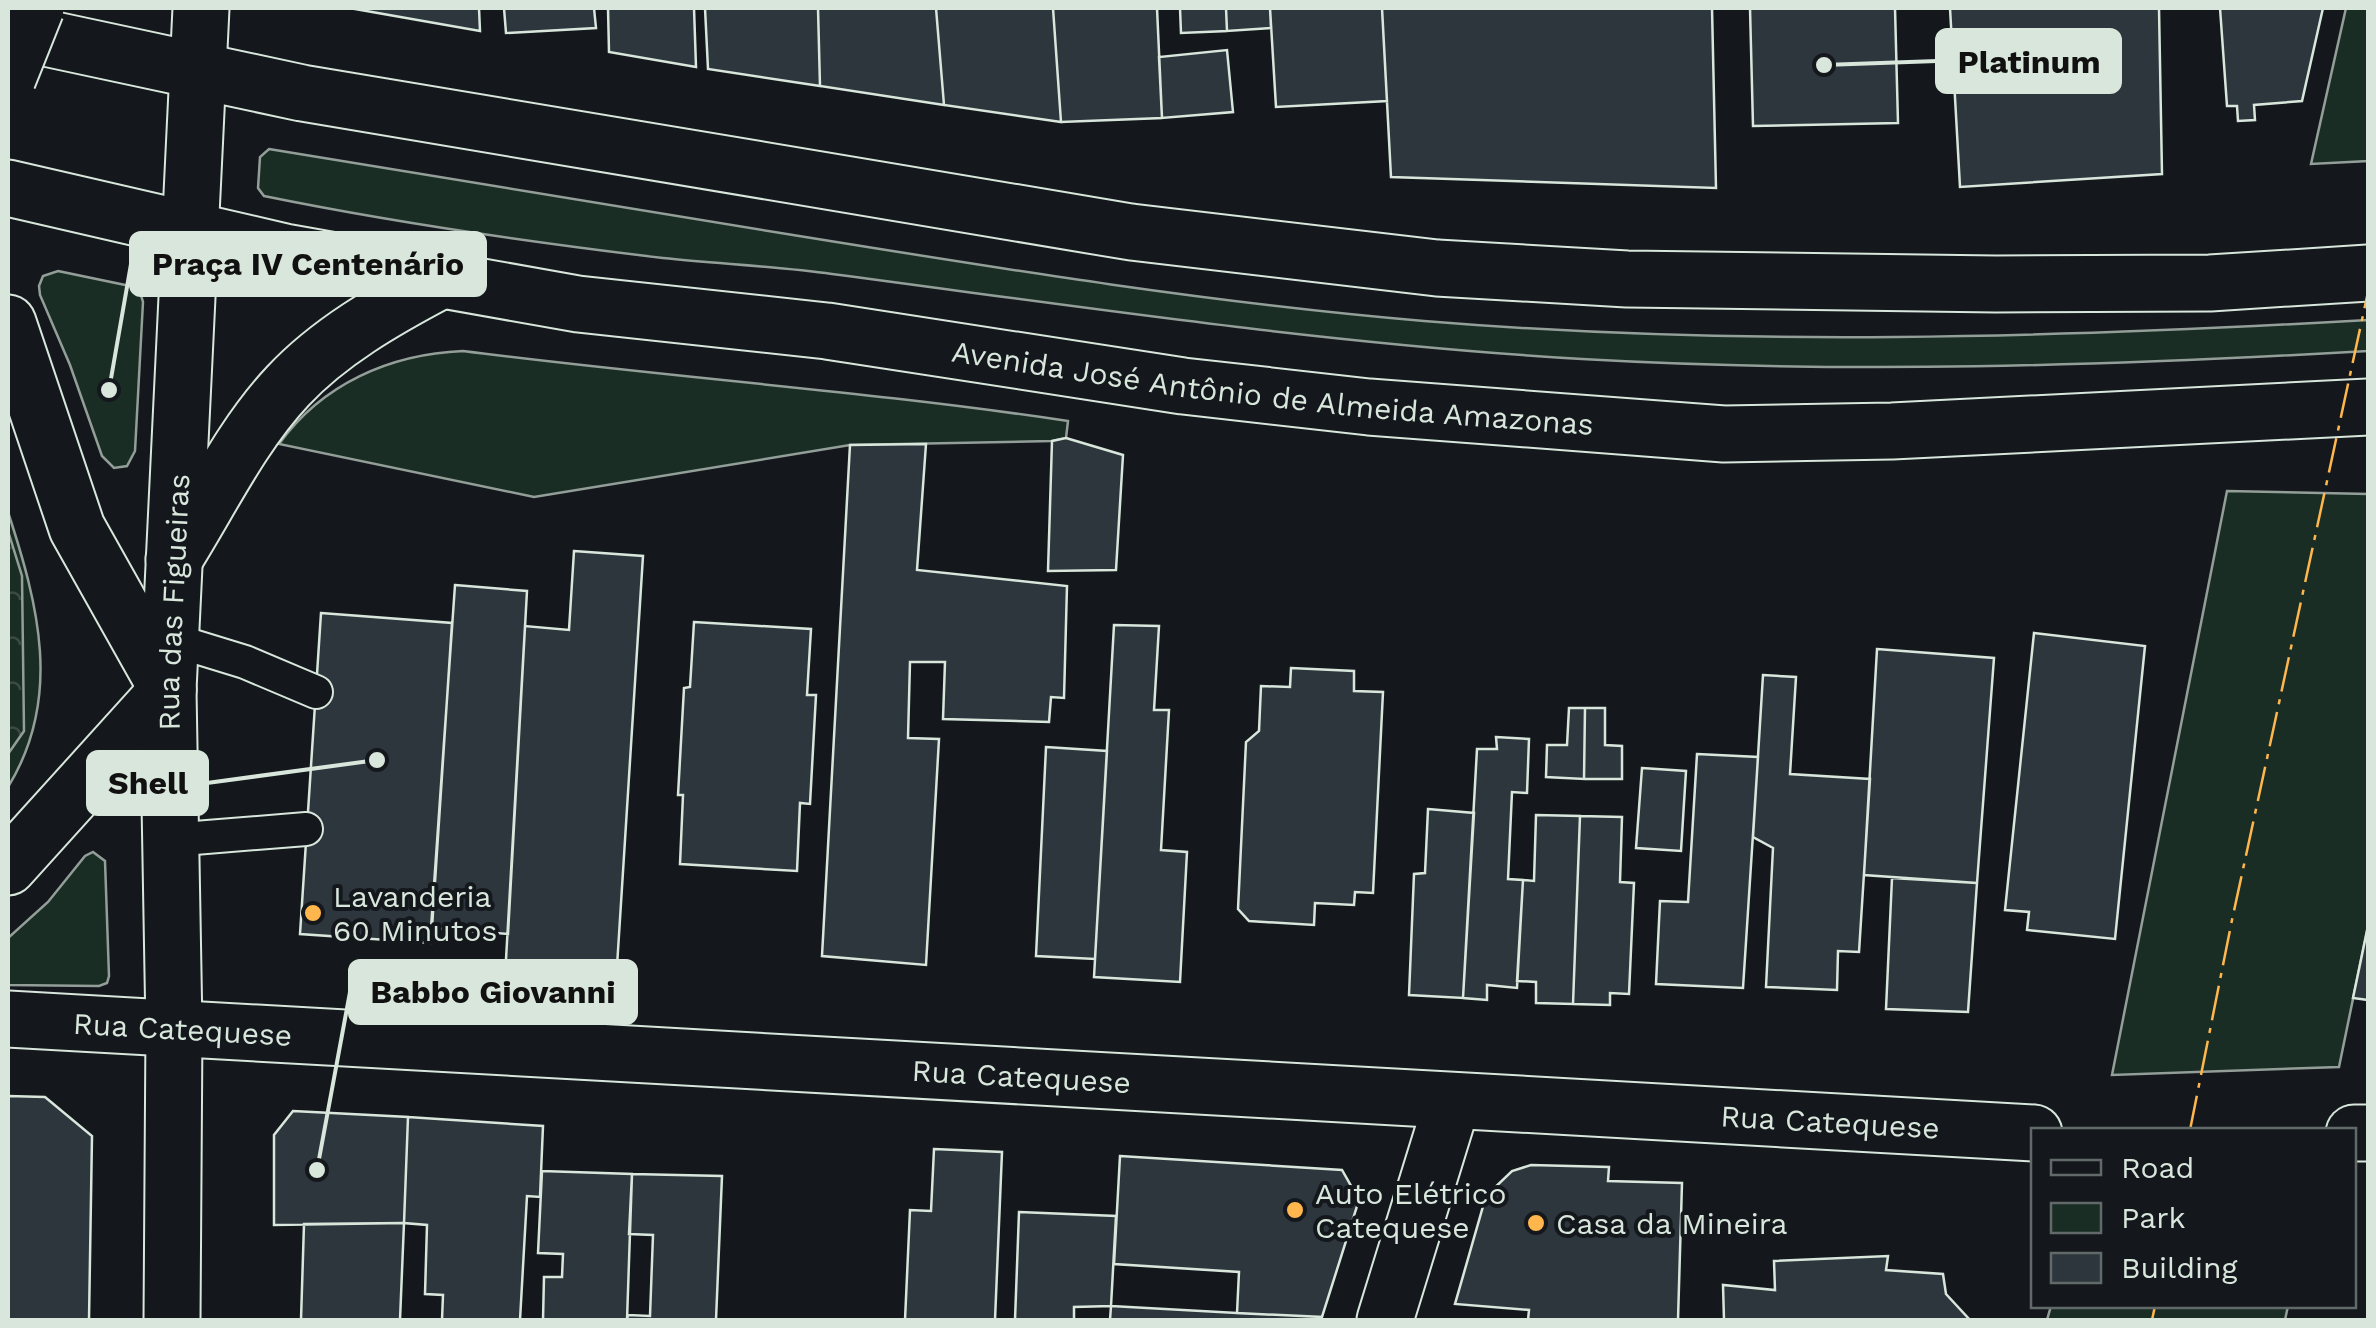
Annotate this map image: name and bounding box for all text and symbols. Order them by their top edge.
callout: Platinum [1937,30,2120,92]
text: Platinum [1957,43,2101,81]
callout: Praça IV Centenário [131,233,485,295]
text: Praça IV Centenário [152,245,464,283]
street label: Avenida José Antônio de Almeida Amazonas [949,333,1595,442]
street label: Rua das Figueiras [150,473,196,731]
callout: Shell [88,752,207,814]
text: Shell [108,764,189,802]
place label: Lavanderia 60 Minutos [333,879,497,948]
marker: Lavanderia 60 Minutos [302,902,324,924]
callout: Babbo Giovanni [350,961,636,1023]
text: Babbo Giovanni [370,973,616,1011]
street label: Rua Catequese [72,1005,293,1052]
street label: Rua Catequese [911,1052,1132,1100]
street label: Rua Catequese [1720,1098,1941,1145]
legend [2031,1128,2356,1308]
text: Road [2121,1150,2194,1185]
place label: Auto Elétrico Catequese [1315,1176,1507,1245]
marker: Auto Elétrico Catequese [1284,1199,1306,1221]
text: Park [2121,1200,2186,1235]
place label: Casa da Mineira [1556,1206,1787,1241]
marker: Casa da Mineira [1525,1212,1547,1234]
text: Building [2121,1250,2238,1285]

